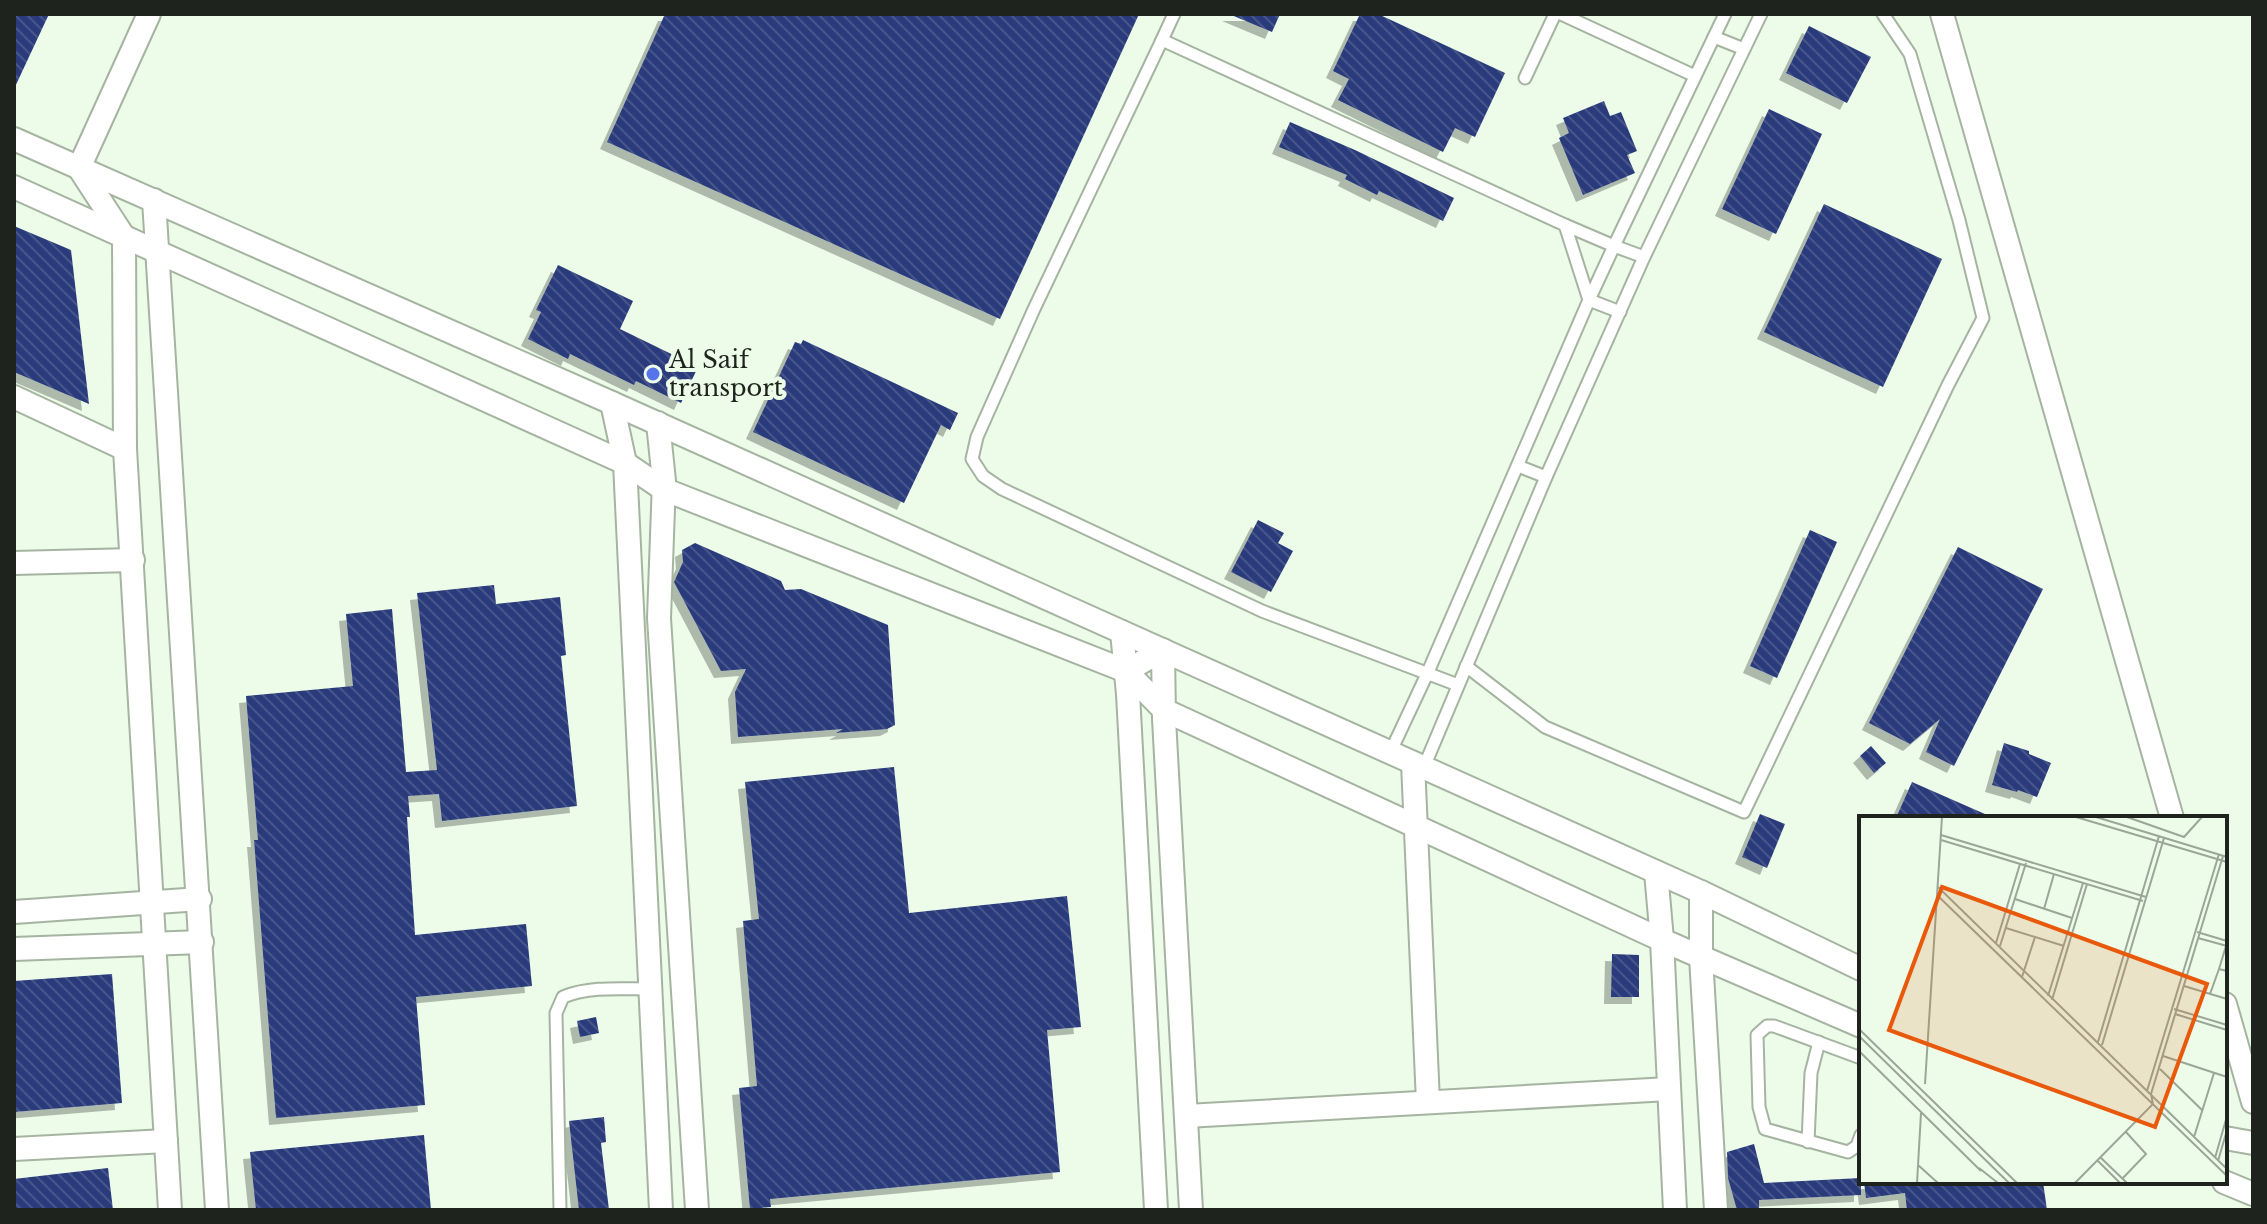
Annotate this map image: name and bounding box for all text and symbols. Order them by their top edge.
place label: Al Saif transport [668,345,783,402]
marker: Al Saif transport [644,365,662,383]
inset map [1859,816,2227,1184]

